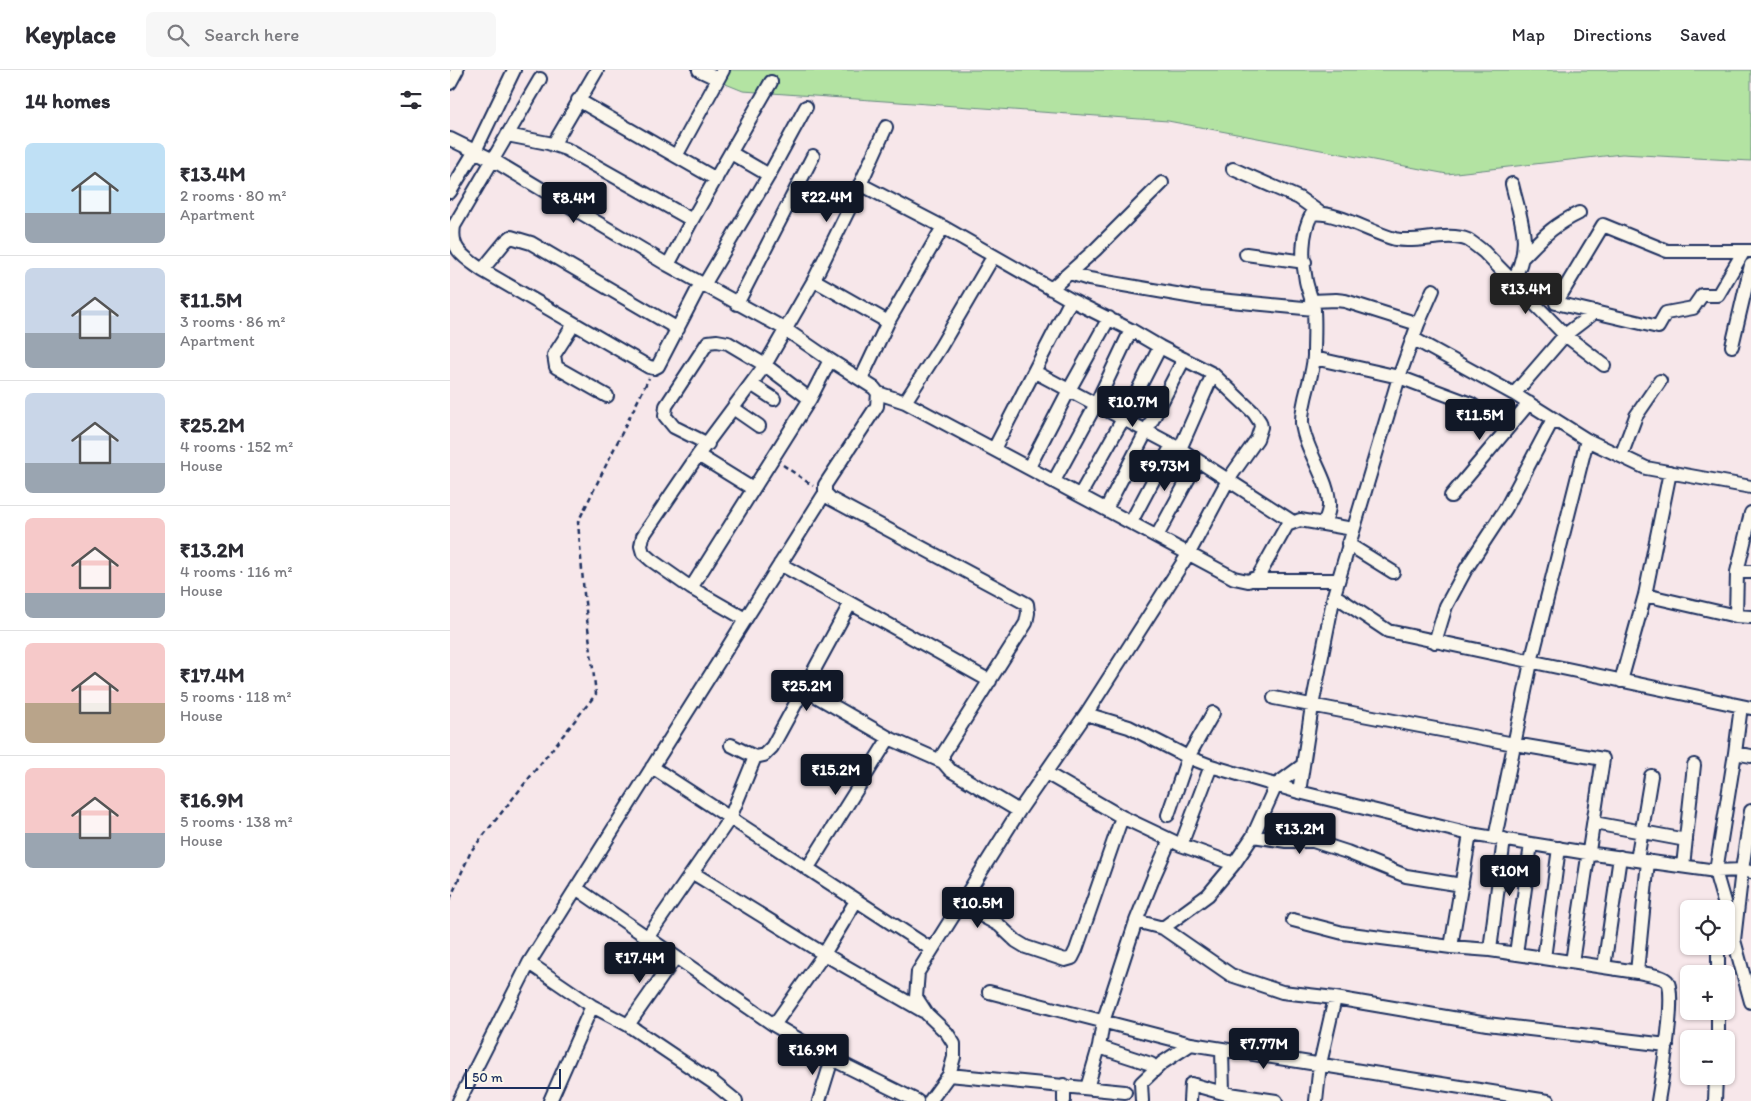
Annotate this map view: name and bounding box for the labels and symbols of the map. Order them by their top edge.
pin: ₹22.4M [786,180,868,223]
pin: ₹8.4M [539,182,609,224]
pin: ₹13.4M [1485,272,1567,315]
pin: ₹10.7M [1092,386,1174,428]
pin: ₹11.5M [1439,398,1521,441]
pin: ₹9.73M [1124,450,1206,492]
pin: ₹25.2M [766,670,848,712]
pin: ₹15.2M [795,754,877,796]
pin: ₹13.2M [1259,812,1341,855]
pin: ₹10M [1480,854,1540,897]
pin: ₹10.5M [937,886,1019,929]
pin: ₹17.4M [599,942,681,984]
pin: ₹7.77M [1223,1028,1305,1070]
pin: ₹16.9M [772,1034,854,1076]
scale bar [465,1066,561,1089]

